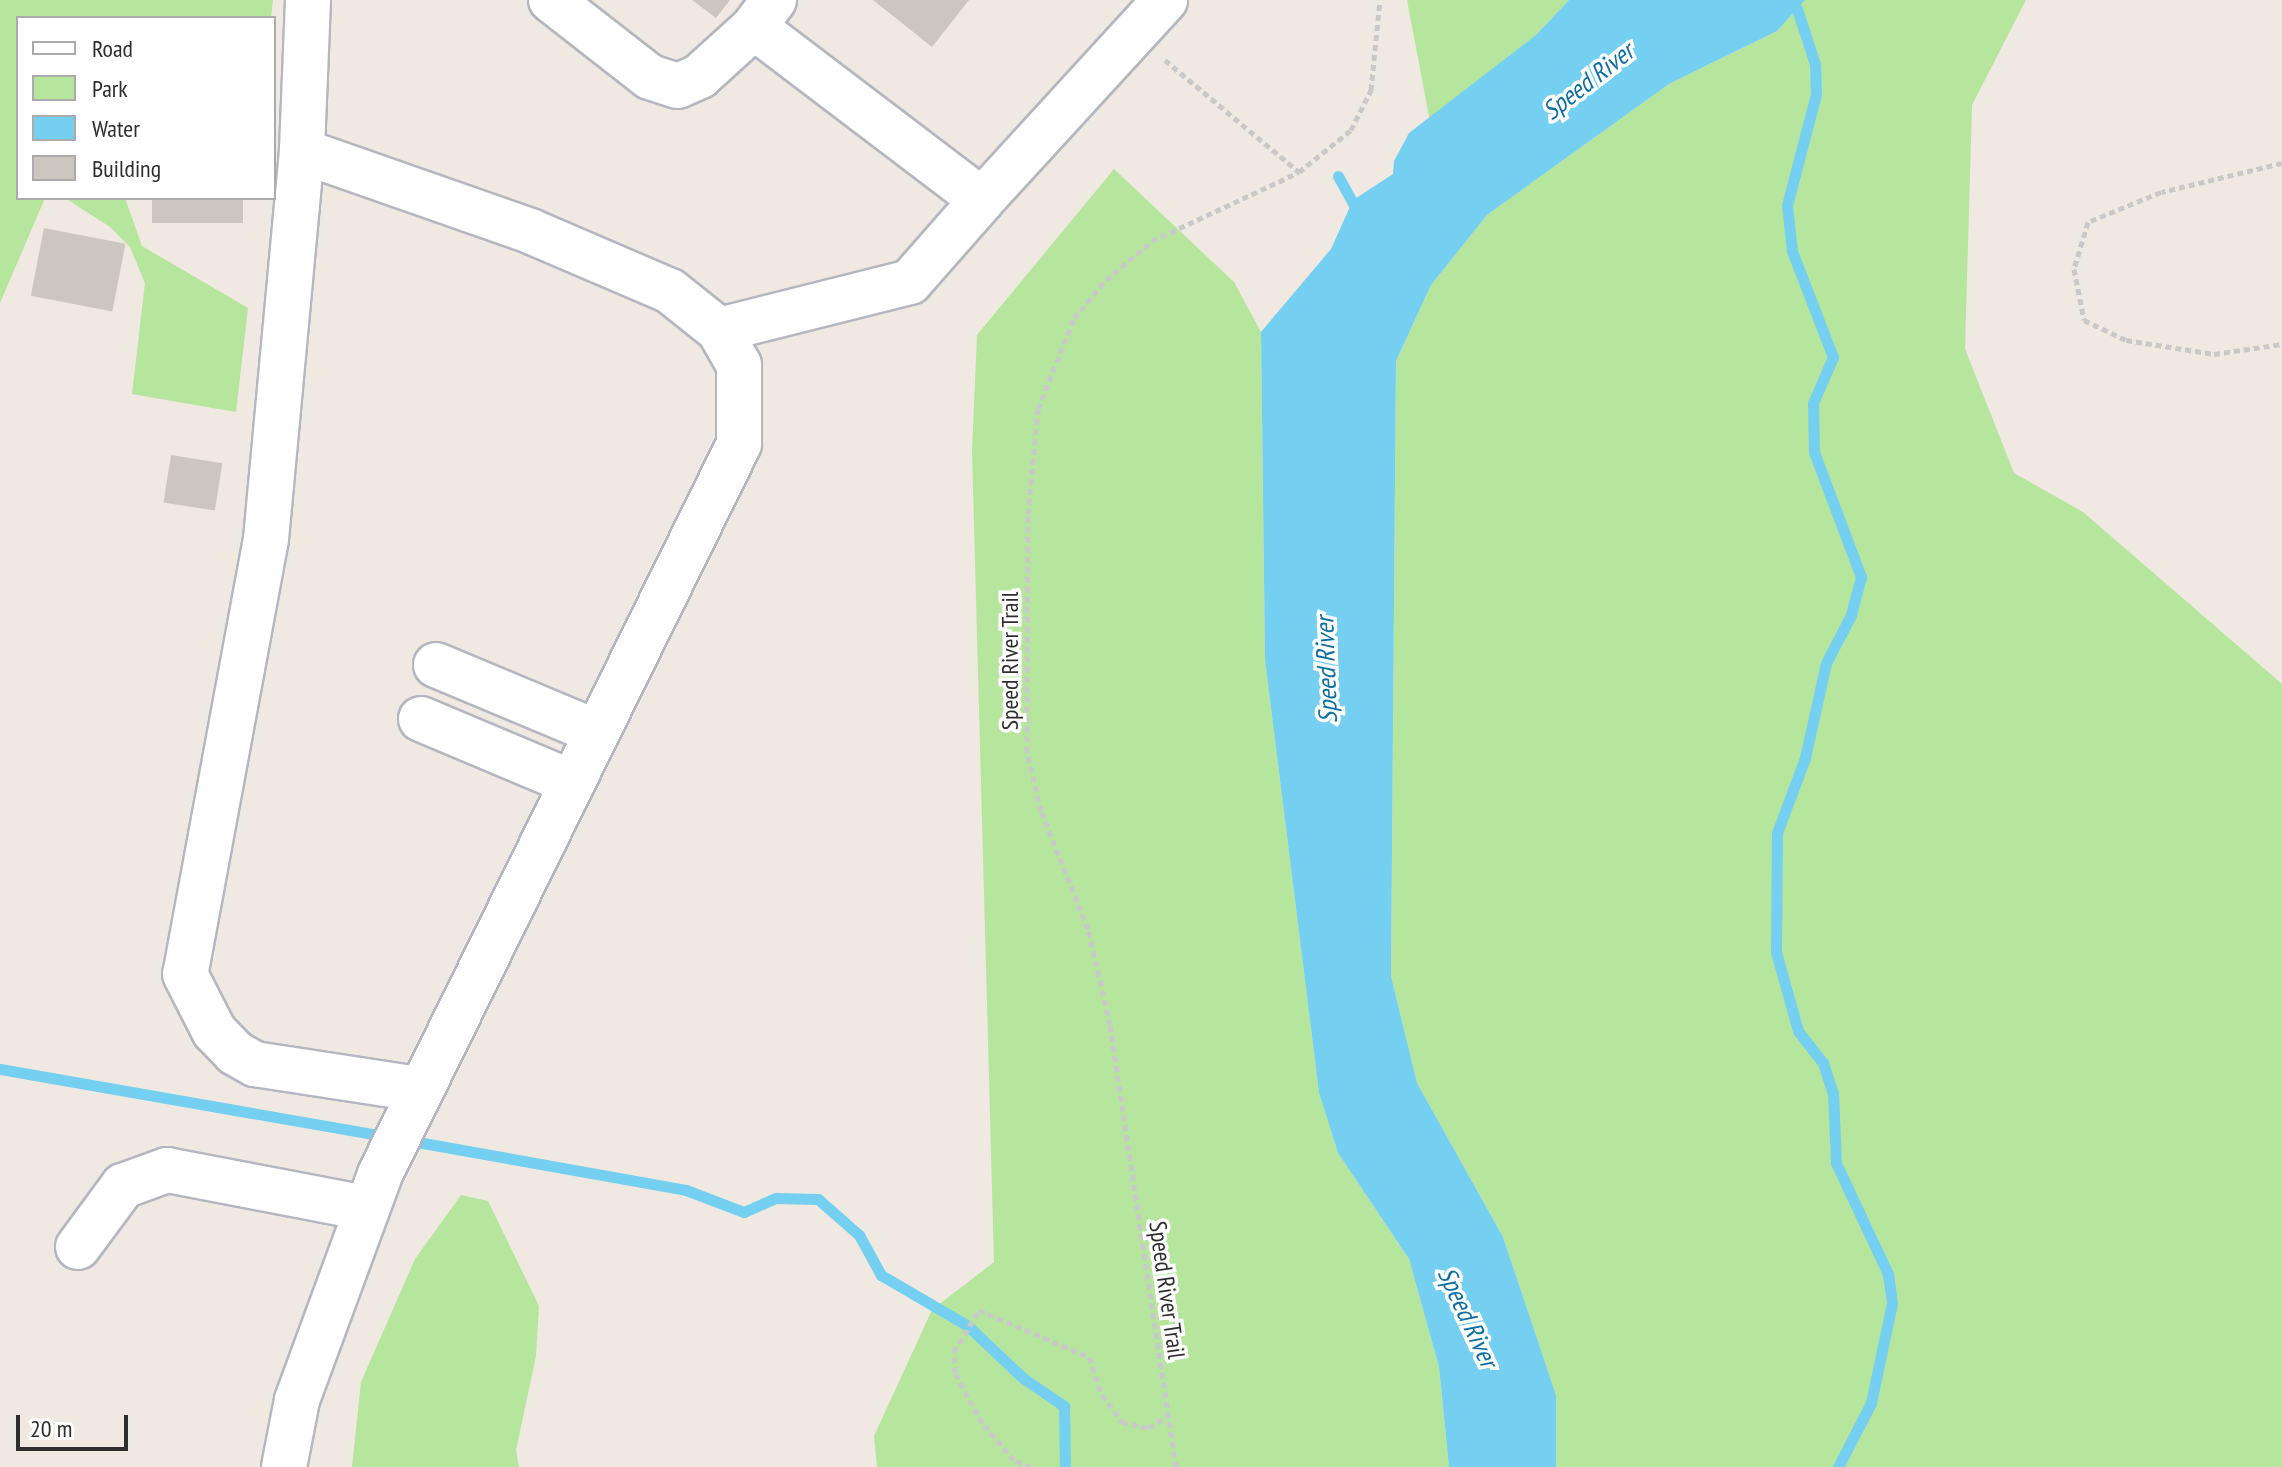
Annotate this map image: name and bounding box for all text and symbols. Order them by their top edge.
legend [16,16,276,200]
text: Road [92,33,133,64]
water label: Speed River [1536,36,1640,126]
text: Park [92,73,128,104]
text: Water [92,113,140,144]
text: Building [92,153,161,184]
street label: Speed River Trail [996,591,1024,731]
water label: Speed River [1309,616,1343,724]
street label: Speed River Trail [1143,1219,1191,1361]
water label: Speed River [1431,1262,1505,1372]
scale bar [20,1399,132,1449]
text: 20 m [30,1413,72,1444]

